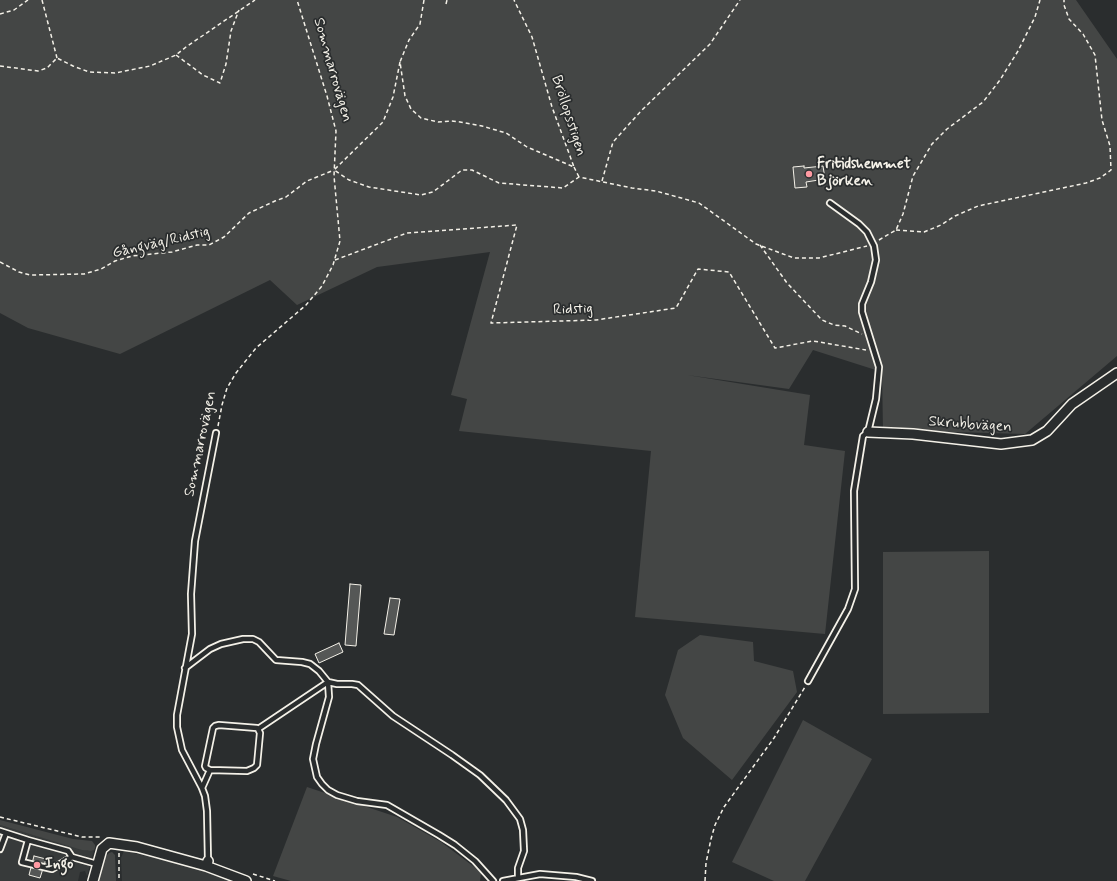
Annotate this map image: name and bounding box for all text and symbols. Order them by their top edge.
street label: Sommarrovägen [309,16,355,124]
street label: Bröllopsstigen [546,73,590,159]
place label: Fritidshemmet Björken [817,156,911,191]
marker: Fritidshemmet Björken [804,169,814,179]
street label: Gångväg/Ridstig [111,223,211,263]
street label: Ridstig [553,300,593,320]
street label: Sommarrovägen [181,389,221,499]
street label: Skrubbvägen [928,413,1012,437]
place label: Ingo [45,856,73,874]
marker: Ingo [32,860,42,870]

